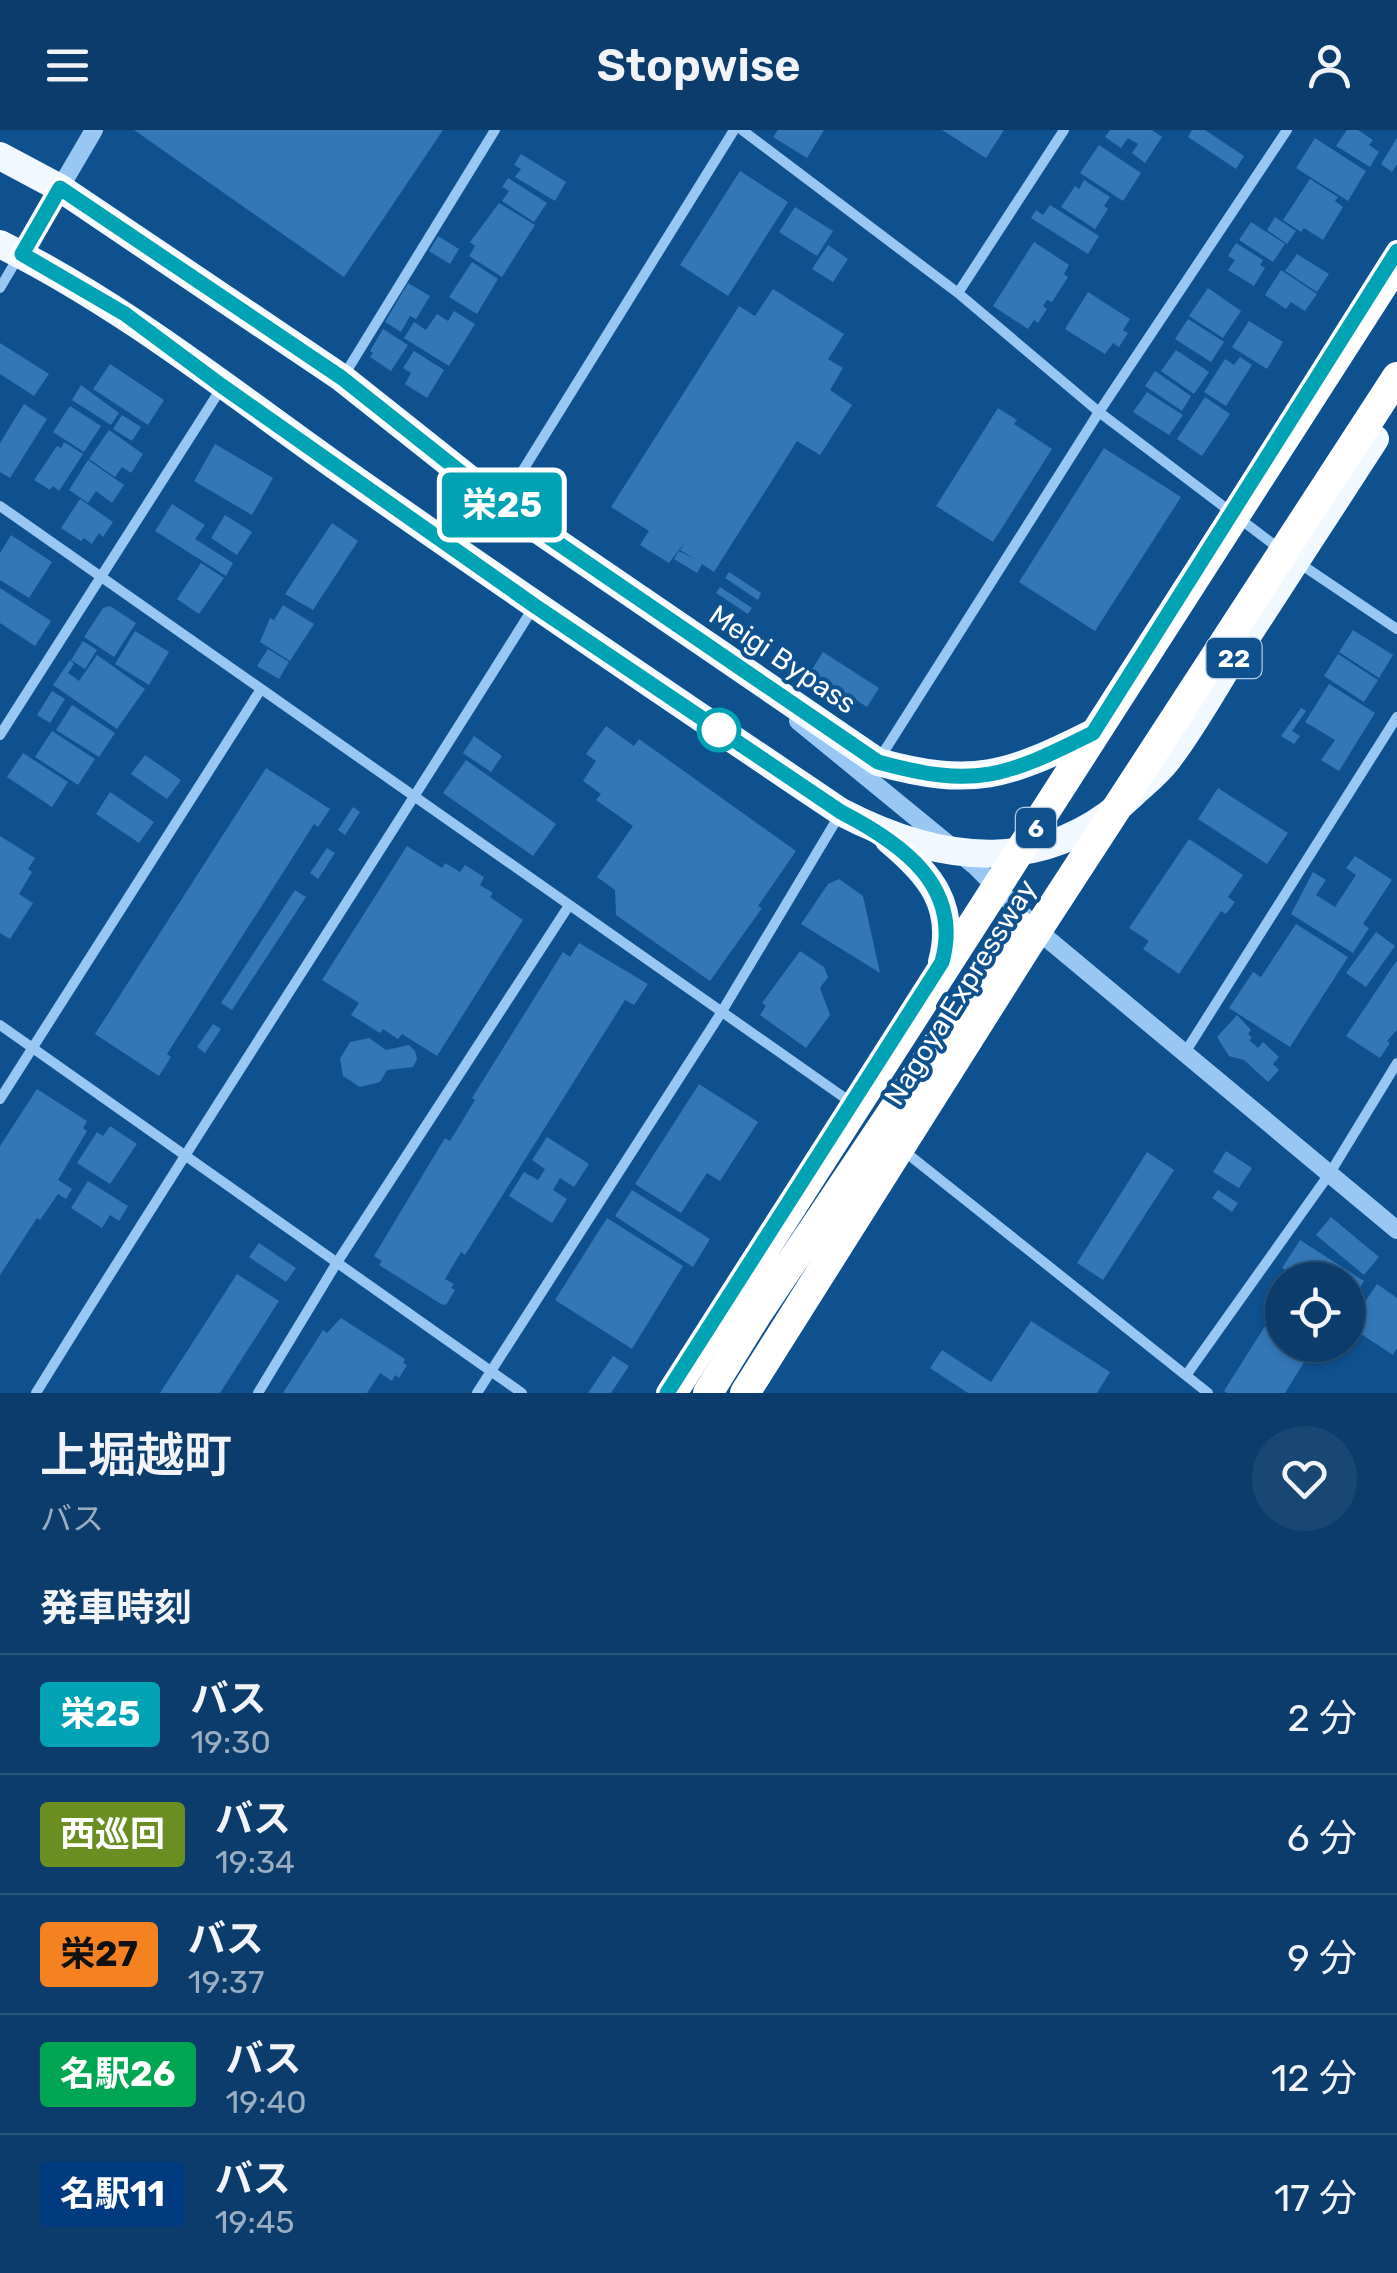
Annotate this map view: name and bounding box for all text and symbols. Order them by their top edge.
icon: menu [40,38,95,93]
icon: person [1302,38,1357,93]
text: Stopwise [596,39,801,92]
line badge: 栄25 [444,472,560,538]
text: 栄25 [462,484,542,526]
street label: Meigi Bypass [703,598,862,721]
road number: 22 [1206,638,1262,678]
unlabelled marker [698,709,740,751]
road number: 6 [1016,808,1056,848]
street label: Nagoya Expressway [878,873,1043,1111]
map controls [1265,1262,1365,1362]
button: locate [1265,1262,1365,1362]
button: heart [1252,1426,1357,1531]
text: 上堀越町 [40,1427,232,1484]
text: バス [40,1500,104,1538]
text: 発車時刻 [40,1585,192,1631]
text: バス [190,1676,266,1722]
text: 栄25 [60,1693,140,1735]
text: 2 分 [1287,1695,1357,1741]
text: 19:30 [190,1723,271,1761]
text: バス [215,1796,291,1842]
text: 西巡回 [60,1813,165,1855]
text: 6 分 [1287,1815,1357,1861]
text: 19:34 [215,1843,295,1881]
text: バス [188,1916,264,1962]
text: 栄27 [60,1933,138,1975]
text: 9 分 [1287,1935,1357,1981]
text: 19:37 [188,1963,264,2001]
text: バス [226,2036,302,2082]
text: 名駅26 [60,2053,176,2095]
text: 12 分 [1271,2055,1357,2101]
text: 19:40 [226,2083,307,2121]
text: バス [215,2156,291,2202]
text: 名駅11 [60,2173,165,2215]
text: 17 分 [1274,2175,1357,2221]
text: 19:45 [215,2203,295,2241]

